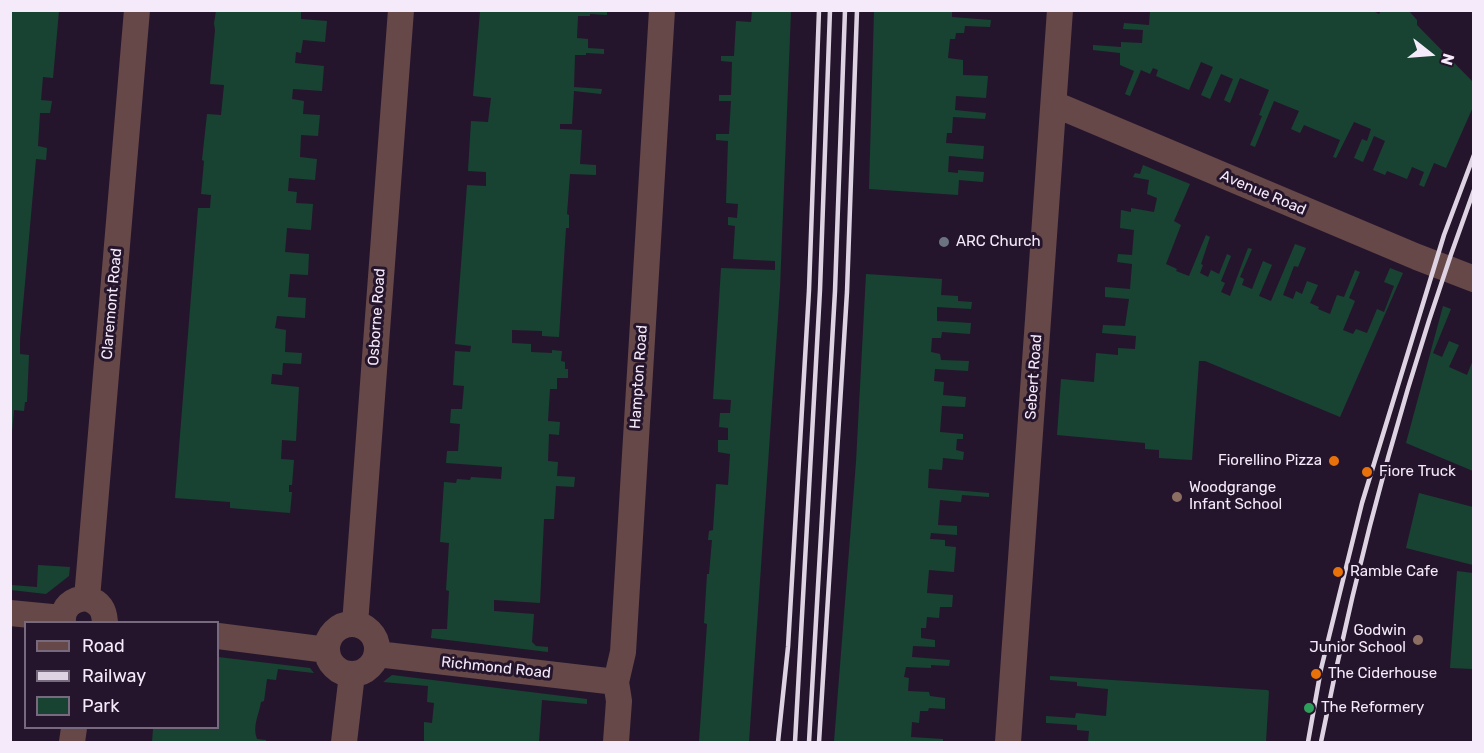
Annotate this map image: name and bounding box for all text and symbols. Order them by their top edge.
north arrow [1400,24,1460,84]
text: N [1437,51,1458,68]
street label: Avenue Road [1217,167,1309,219]
place label: ARC Church [956,233,1041,251]
marker: ARC Church [937,235,951,249]
street label: Claremont Road [98,247,126,361]
street label: Osborne Road [365,268,389,366]
street label: Hampton Road [626,325,652,429]
street label: Sebert Road [1022,334,1046,420]
place label: Fiorellino Pizza [1218,452,1322,470]
marker: Fiorellino Pizza [1327,454,1341,468]
place label: Fiore Truck [1379,463,1456,481]
marker: Fiore Truck [1360,465,1374,479]
place label: Woodgrange Infant School [1189,479,1282,514]
marker: Woodgrange Infant School [1170,490,1184,504]
place label: Ramble Cafe [1350,563,1438,581]
marker: Ramble Cafe [1331,565,1345,579]
legend [24,621,219,729]
place label: Godwin Junior School [1309,622,1406,657]
marker: Godwin Junior School [1411,633,1425,647]
text: Road [82,635,125,657]
street label: Richmond Road [440,653,552,683]
text: Railway [82,665,146,687]
place label: The Ciderhouse [1328,665,1437,683]
marker: The Ciderhouse [1309,667,1323,681]
text: Park [82,695,119,717]
place label: The Reformery [1321,699,1424,717]
marker: The Reformery [1302,701,1316,715]

